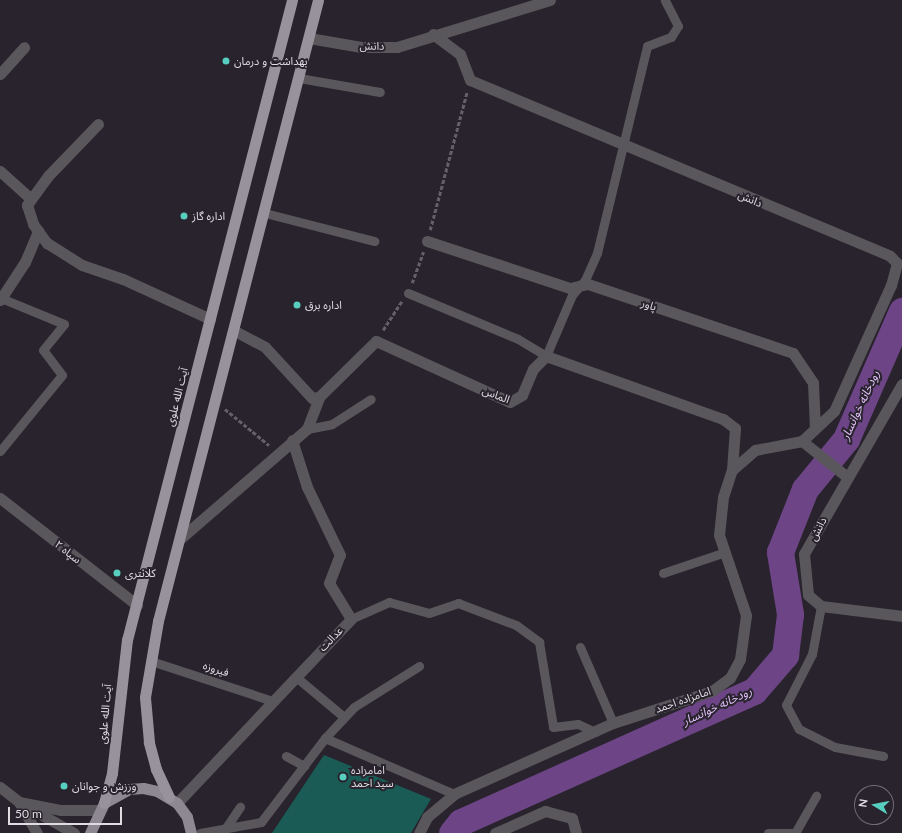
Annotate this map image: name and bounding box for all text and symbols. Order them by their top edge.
street label: دانش [359,39,385,53]
place label: بهداشت و درمان [234,54,308,68]
marker: بهداشت و درمان [221,56,231,66]
street label: دانش [736,188,764,210]
place label: اداره گاز [192,209,225,223]
marker: اداره گاز [179,211,189,221]
street label: پاور [640,296,658,314]
place label: اداره برق [305,298,342,312]
marker: اداره برق [292,300,302,310]
street label: آیت الله علوی [163,366,191,428]
water label: رودخانه خوانسار [838,368,882,442]
street label: الماس [480,384,512,406]
street label: دانش [806,515,830,543]
street label: سپاه ۲ [52,538,84,566]
place label: کلانتری [125,566,156,580]
marker: کلانتری [112,568,122,578]
street label: عدالت [316,624,346,654]
street label: فیروزه [201,659,231,679]
street label: آیت الله علوی [96,684,114,744]
street label: امامزاده احمد [653,684,713,716]
water label: رودخانه خوانسار [680,684,754,728]
place label: امامزاده سید احمد [351,764,394,790]
marker: امامزاده سید احمد [338,772,348,782]
place label: ورزش و جوانان [72,779,136,793]
marker: ورزش و جوانان [59,781,69,791]
north arrow [854,785,894,825]
text: N [856,798,870,808]
scale bar [10,799,124,825]
text: 50 m [15,806,42,821]

